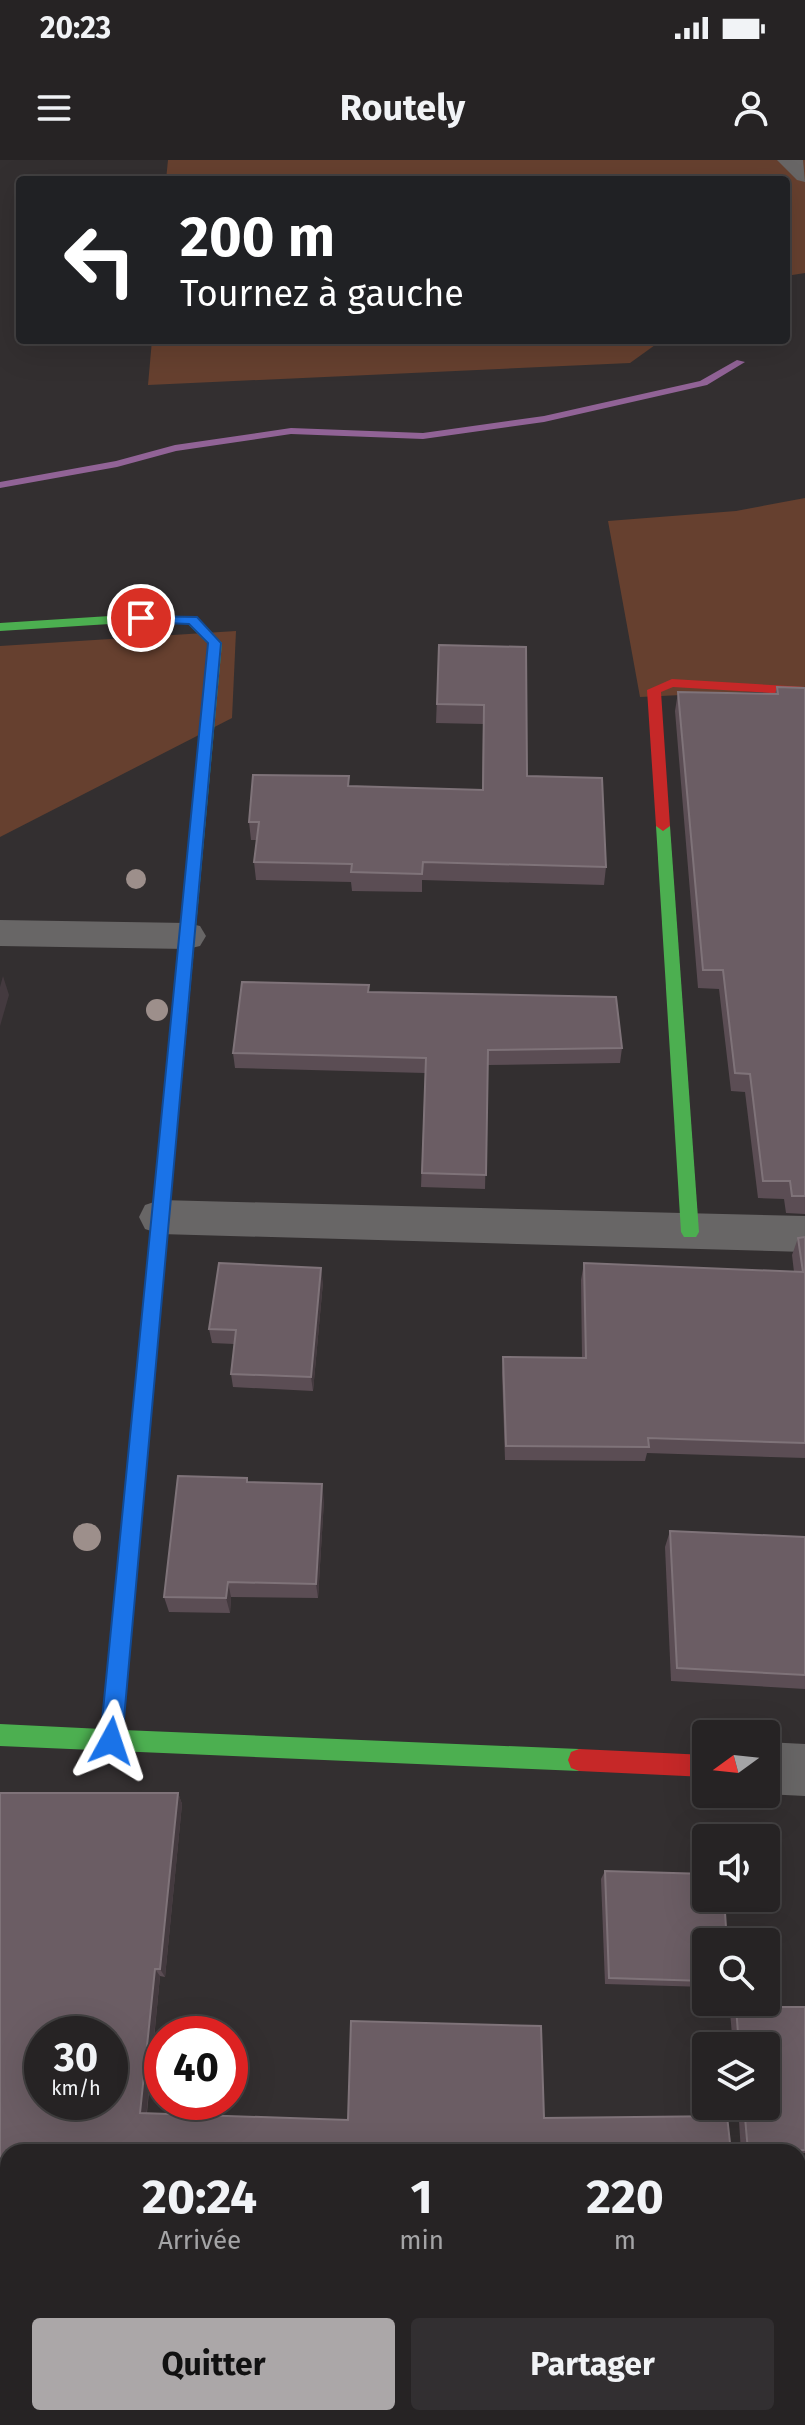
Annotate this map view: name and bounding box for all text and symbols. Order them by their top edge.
text: 20:23 [40,10,111,46]
icon: menu [32,86,76,130]
text: Routely [340,86,465,130]
icon: person [729,86,773,130]
text: 200 m [180,204,335,271]
icon: left [48,208,152,312]
text: Tournez à gauche [180,272,464,316]
pin [107,584,175,652]
icon: arrive [119,596,163,640]
position arrow [69,1699,153,1783]
north arrow [692,1720,780,1808]
map controls [692,1720,780,2120]
button: sound [692,1824,780,1912]
button: search [692,1928,780,2016]
speed limit sign: 40 [144,2016,248,2120]
button: layers [692,2032,780,2120]
text: 30 [54,2034,98,2082]
text: km/h [51,2076,101,2100]
text: 20:24 [142,2168,257,2226]
text: 1 [410,2168,433,2226]
text: 220 [586,2168,664,2226]
text: Arrivée [158,2225,241,2256]
text: min [399,2225,444,2256]
text: m [614,2225,636,2256]
button: Quitter [32,2318,395,2410]
button: Partager [411,2318,774,2410]

